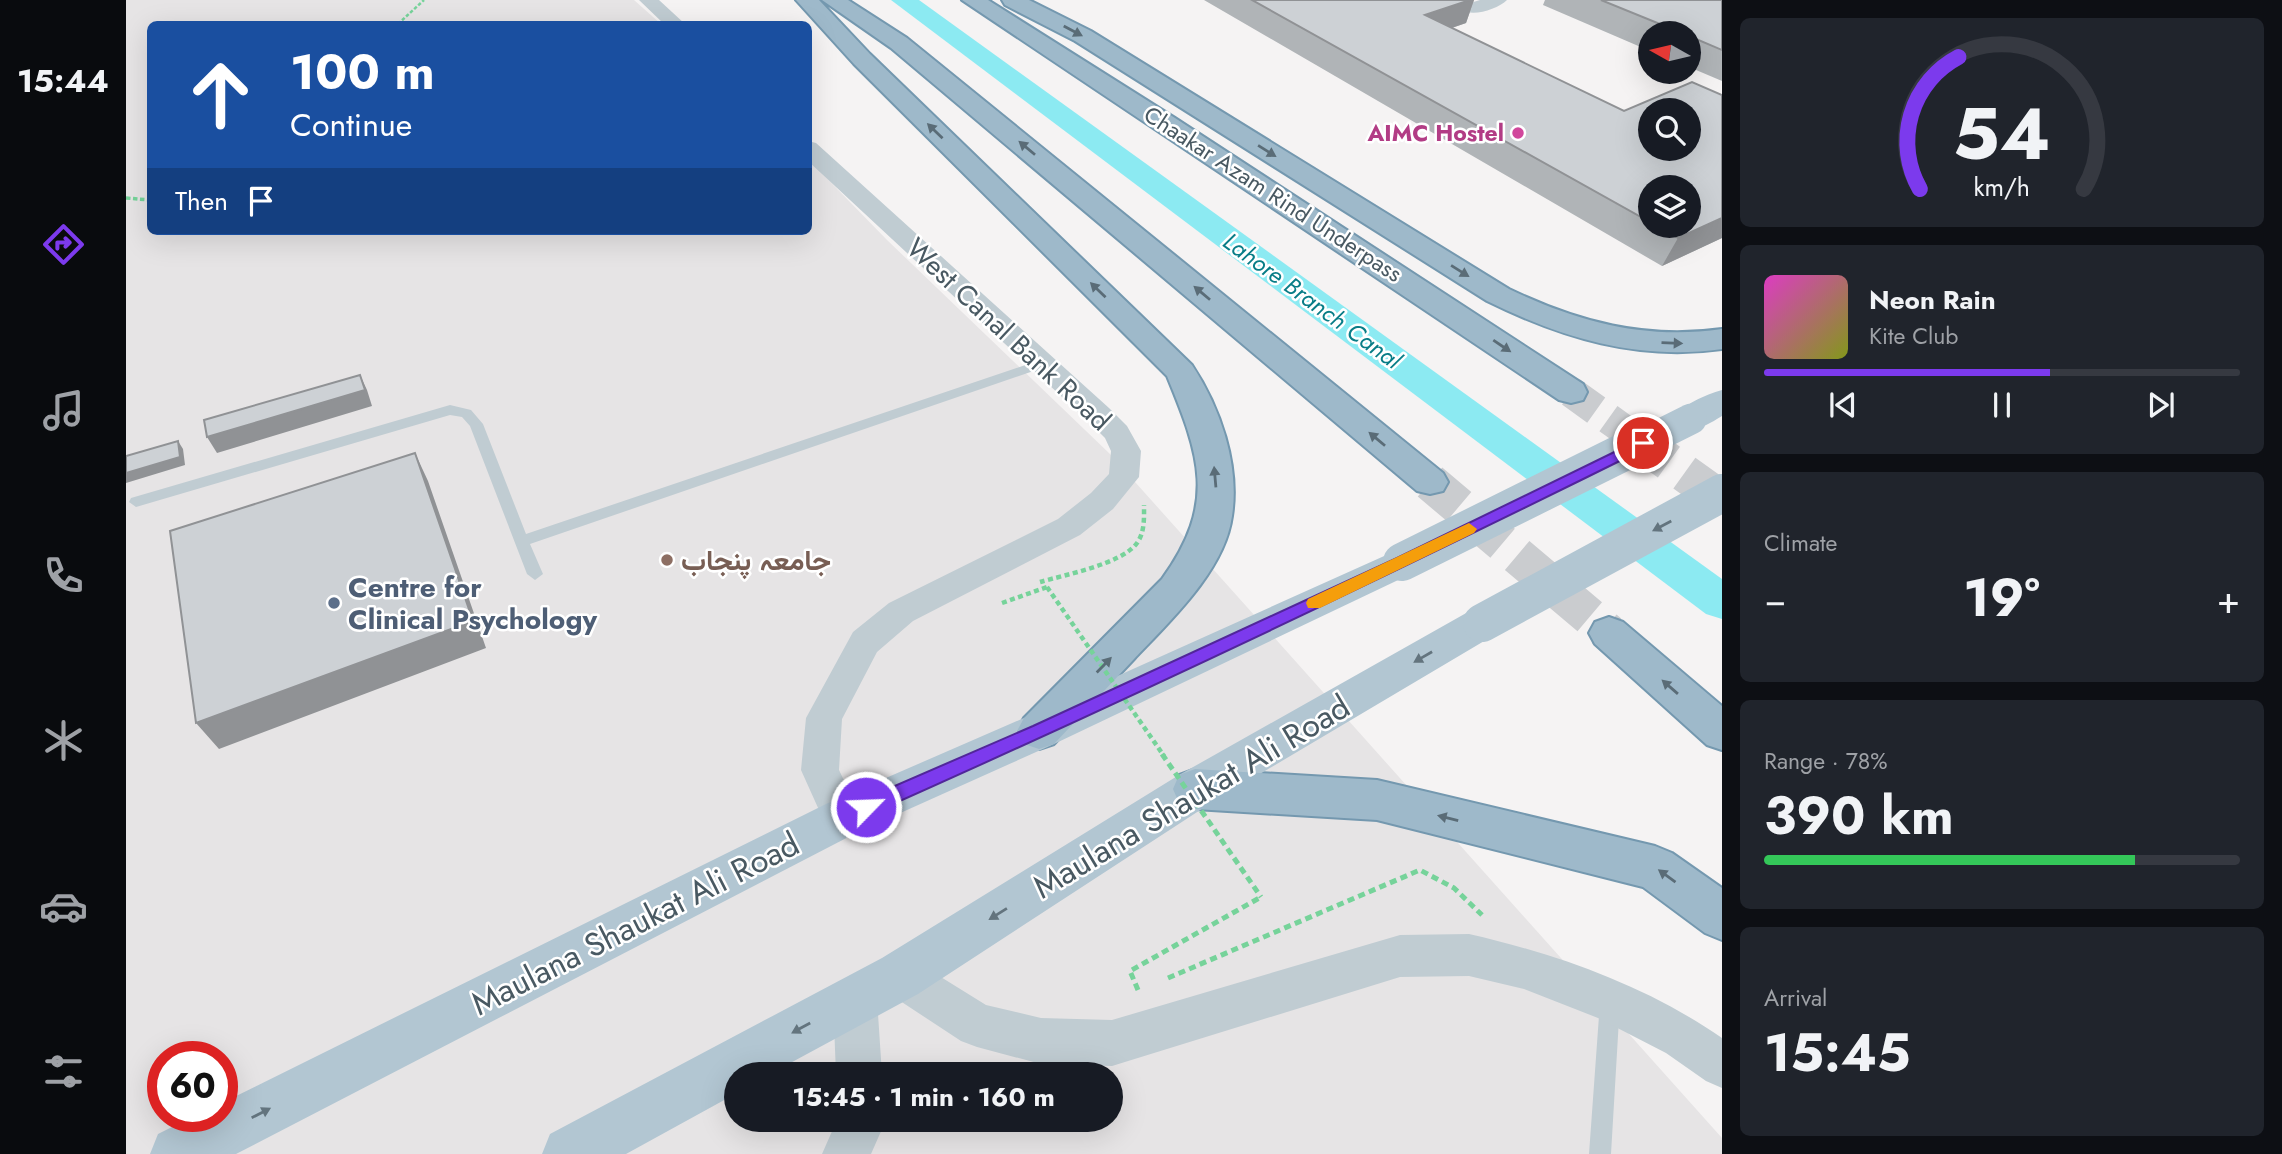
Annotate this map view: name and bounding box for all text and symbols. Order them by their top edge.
north arrow [1638,21,1701,84]
map controls [1638,21,1701,238]
one-way arrow [1064,25,1084,37]
text: 100 m [290,37,435,107]
icon: ahead [175,49,266,140]
text: 15:44 [17,58,109,104]
text: 54 [1953,81,2051,186]
street label: Chaakar Azam Rind Underpass [1137,98,1409,290]
button: search [1638,98,1701,161]
text: Continue [290,102,412,148]
place label: AIMC Hostel [1366,116,1504,150]
one-way arrow [927,123,944,140]
marker: AIMC Hostel [1510,125,1526,141]
one-way arrow [1018,141,1035,156]
one-way arrow [1257,144,1277,157]
text: km/h [1974,168,2030,204]
button: layers [1638,175,1701,238]
text: Then [175,182,228,220]
icon: arrive [242,182,280,220]
icon: directions [39,220,88,269]
water label: Lahore Branch Canal [1216,224,1410,378]
street label: West Canal Bank Road [897,228,1120,440]
one-way arrow [1451,265,1470,278]
text: Neon Rain [1869,281,1996,319]
one-way arrow [1090,283,1107,299]
one-way arrow [1193,286,1211,301]
text: Kite Club [1869,319,1958,353]
one-way arrow [1661,338,1683,349]
one-way arrow [1492,339,1511,352]
icon: music [39,386,88,435]
icon: previous [1824,386,1862,424]
icon: pause [1983,386,2021,424]
icon: next [2142,386,2180,424]
pin [1613,413,1673,473]
icon: arrive [1624,424,1662,462]
one-way arrow [1368,431,1386,446]
one-way arrow [1209,466,1220,488]
one-way arrow [1652,520,1672,531]
text: Climate [1764,526,1837,560]
place label: جامعہ پنجاب [681,540,831,581]
icon: phone [39,551,88,600]
marker: جامعہ پنجاب [659,552,675,568]
text: 19° [1963,560,2040,636]
place label: Centre for Clinical Psychology [348,567,597,640]
text: − [1764,572,1786,627]
text: + [2217,572,2240,627]
marker: Centre for Clinical Psychology [326,595,342,611]
one-way arrow [1414,651,1433,663]
one-way arrow [1096,657,1112,673]
one-way arrow [1662,680,1679,695]
street label: Maulana Shaukat Ali Road [1024,683,1359,910]
icon: climate [39,716,88,765]
text: Range · 78% [1764,744,1888,778]
position arrow [829,770,903,844]
text: 390 km [1764,778,1954,854]
one-way arrow [1437,812,1459,823]
street label: Maulana Shaukat Ali Road [463,820,807,1027]
one-way arrow [1658,870,1676,884]
icon: car [39,882,88,931]
one-way arrow [988,908,1008,921]
text: Arrival [1764,981,1827,1015]
text: 15:45 [1764,1015,1911,1091]
one-way arrow [792,1022,811,1034]
speed limit sign: 60 [147,1041,238,1132]
icon: filters [39,1047,88,1096]
text: 15:45 · 1 min · 160 m [792,1078,1055,1116]
one-way arrow [251,1107,271,1118]

